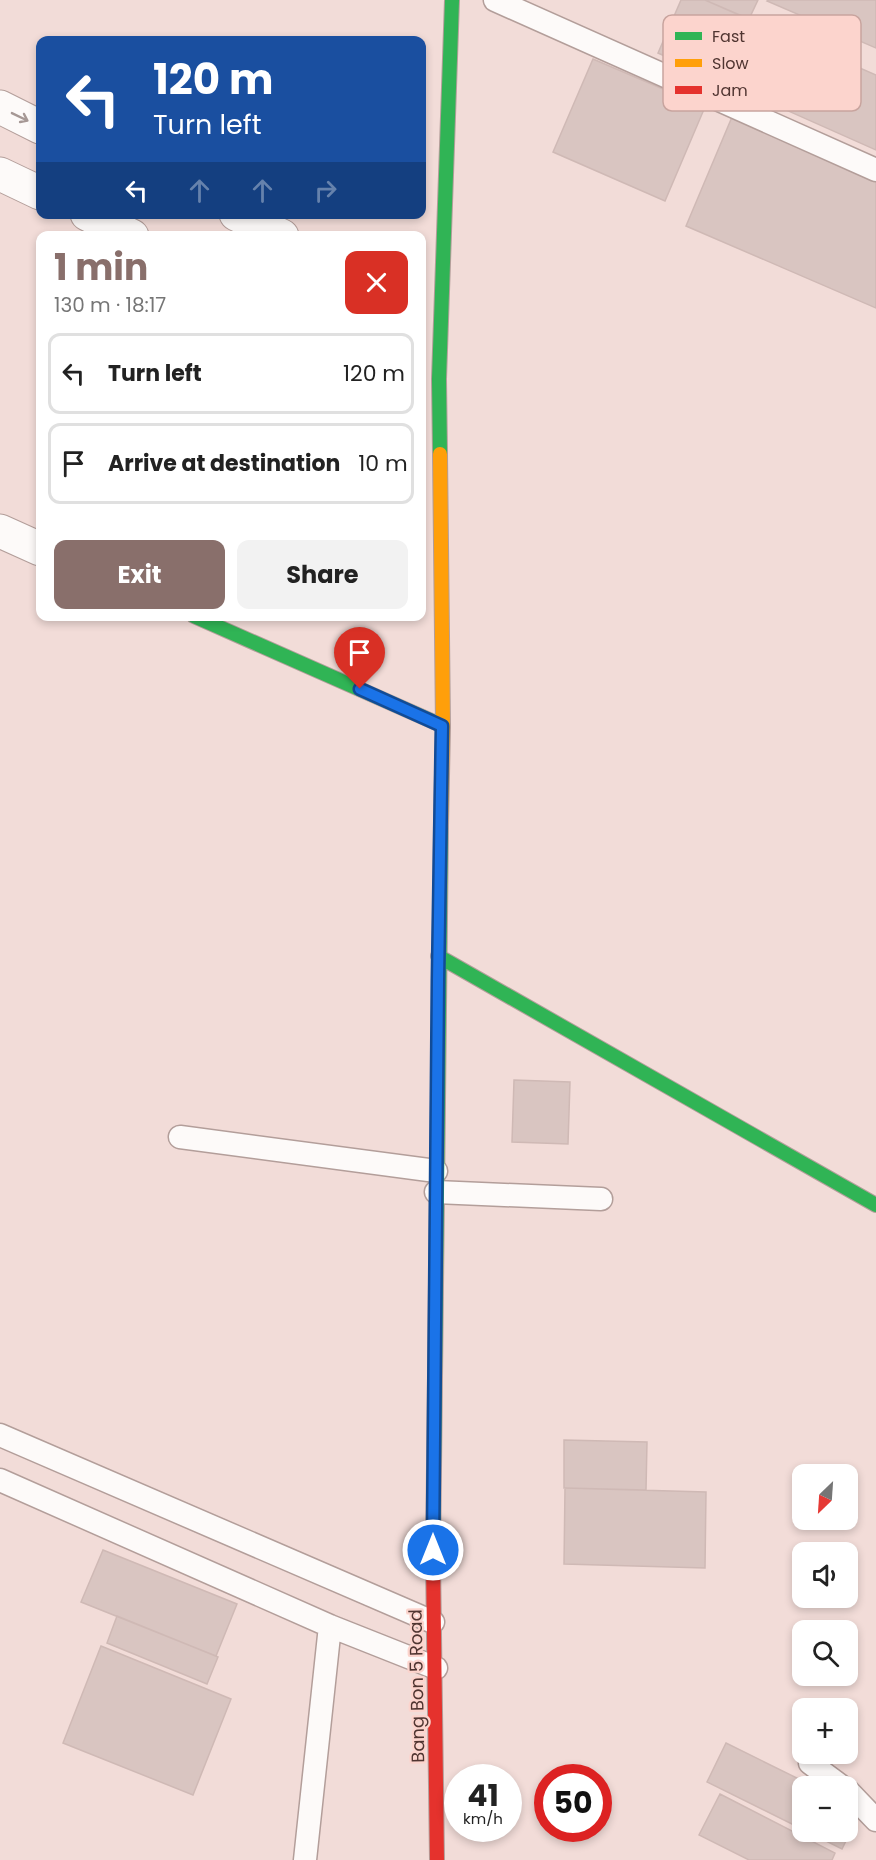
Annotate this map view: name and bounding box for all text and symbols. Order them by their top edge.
legend [663,15,861,111]
text: Fast [712,25,745,48]
text: 120 m [153,50,274,109]
text: Slow [712,52,749,75]
icon: left [54,60,132,138]
text: Jam [712,79,748,102]
text: Turn left [153,106,262,143]
one-way arrow [11,111,29,123]
icon: left [120,174,153,207]
icon: ahead [183,174,216,207]
icon: ahead [246,174,279,207]
icon: right [309,174,342,207]
text: 1 min [54,242,148,293]
button: close [345,251,408,314]
text: 130 m · 18:17 [54,291,166,319]
icon: left [57,357,90,390]
text: Turn left [108,358,202,389]
text: 120 m [343,358,405,389]
icon: arrive [57,447,90,480]
text: Arrive at destination [108,448,340,479]
text: 10 m [358,448,408,479]
button: Exit [54,540,225,609]
button: Share [237,540,408,609]
pin [334,627,385,689]
icon: arrive [343,636,376,669]
north arrow [792,1464,858,1530]
map controls [792,1464,858,1842]
position arrow [401,1518,465,1582]
button: sound [792,1542,858,1608]
street label: Bang Bon 5 Road [403,1609,430,1763]
button: search [792,1620,858,1686]
button: + [792,1698,858,1764]
speed limit sign: 50 [534,1764,612,1842]
text: 41 [467,1774,499,1817]
button: − [792,1776,858,1842]
text: km/h [463,1808,503,1829]

